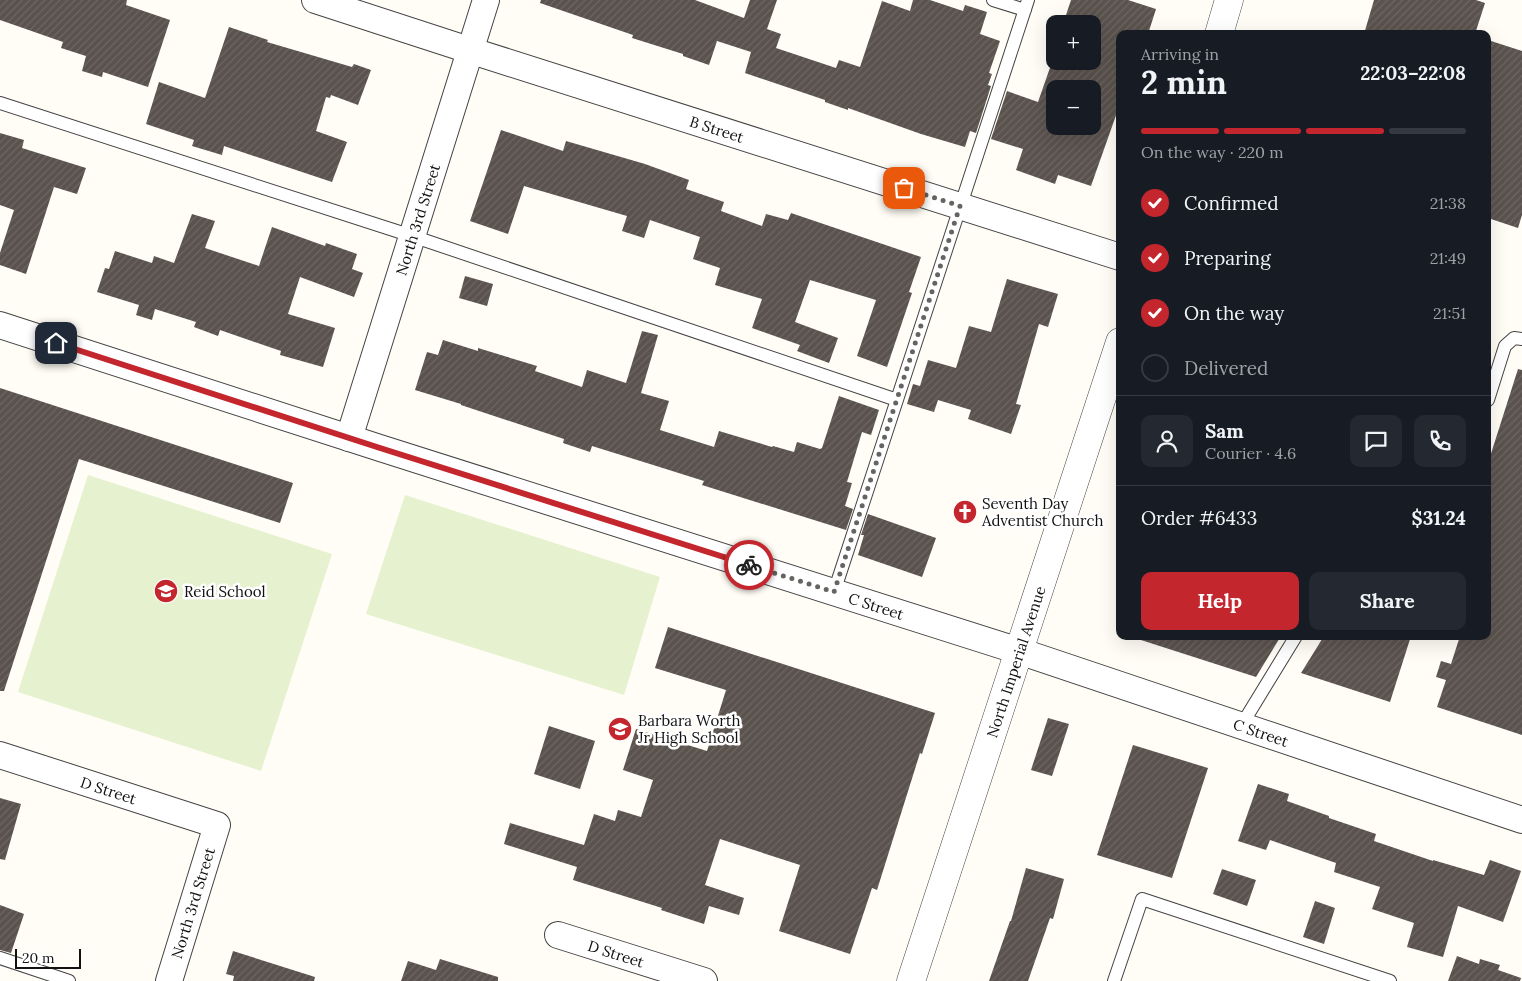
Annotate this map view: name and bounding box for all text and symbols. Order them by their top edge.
map controls [1046,15,1101,135]
button: + [1046,15,1101,70]
text: Arriving in [1141,44,1219,64]
text: 22:03–22:08 [1360,61,1466,85]
text: 2 min [1141,62,1227,103]
button: − [1046,80,1101,135]
street label: B Street [687,111,747,146]
text: On the way · 220 m [1141,142,1284,162]
street label: North 3rd Street [391,161,444,277]
pin [883,167,925,209]
icon: bag [890,174,918,202]
icon: check [1141,189,1169,217]
text: Confirmed [1184,191,1279,215]
text: 21:38 [1430,193,1466,213]
icon: check [1141,244,1169,272]
text: Preparing [1184,246,1271,270]
text: 21:49 [1430,248,1466,268]
icon: check [1141,299,1169,327]
text: On the way [1184,301,1284,325]
text: 21:51 [1433,303,1466,323]
pin [35,322,77,364]
icon: home [42,329,70,357]
text: Delivered [1184,356,1268,380]
button: person [1141,415,1193,467]
button: chat [1350,415,1402,467]
button: phone [1414,415,1466,467]
text: Sam [1205,419,1244,443]
text: Courier · 4.6 [1205,443,1296,463]
place label: Seventh Day Adventist Church [981,494,1103,530]
church icon: Seventh Day Adventist Church [952,499,978,525]
text: Order #6433 [1141,506,1257,530]
text: $31.24 [1412,506,1466,530]
courier [724,540,774,590]
icon: bike [735,551,763,579]
button: Help [1141,572,1299,630]
button: Share [1309,572,1466,630]
school or university icon: Reid School [153,578,179,604]
place label: Reid School [184,582,266,601]
street label: North Imperial Avenue [982,583,1049,740]
street label: C Street [846,588,906,623]
place label: Barbara Worth Jr High School [637,711,741,747]
street label: C Street [1231,714,1291,750]
school or university icon: Barbara Worth Jr High School [607,716,633,742]
street label: D Street [78,772,139,808]
street label: North 3rd Street [167,845,219,961]
street label: D Street [586,936,647,971]
scale bar [15,946,81,969]
text: 20 m [22,949,54,967]

